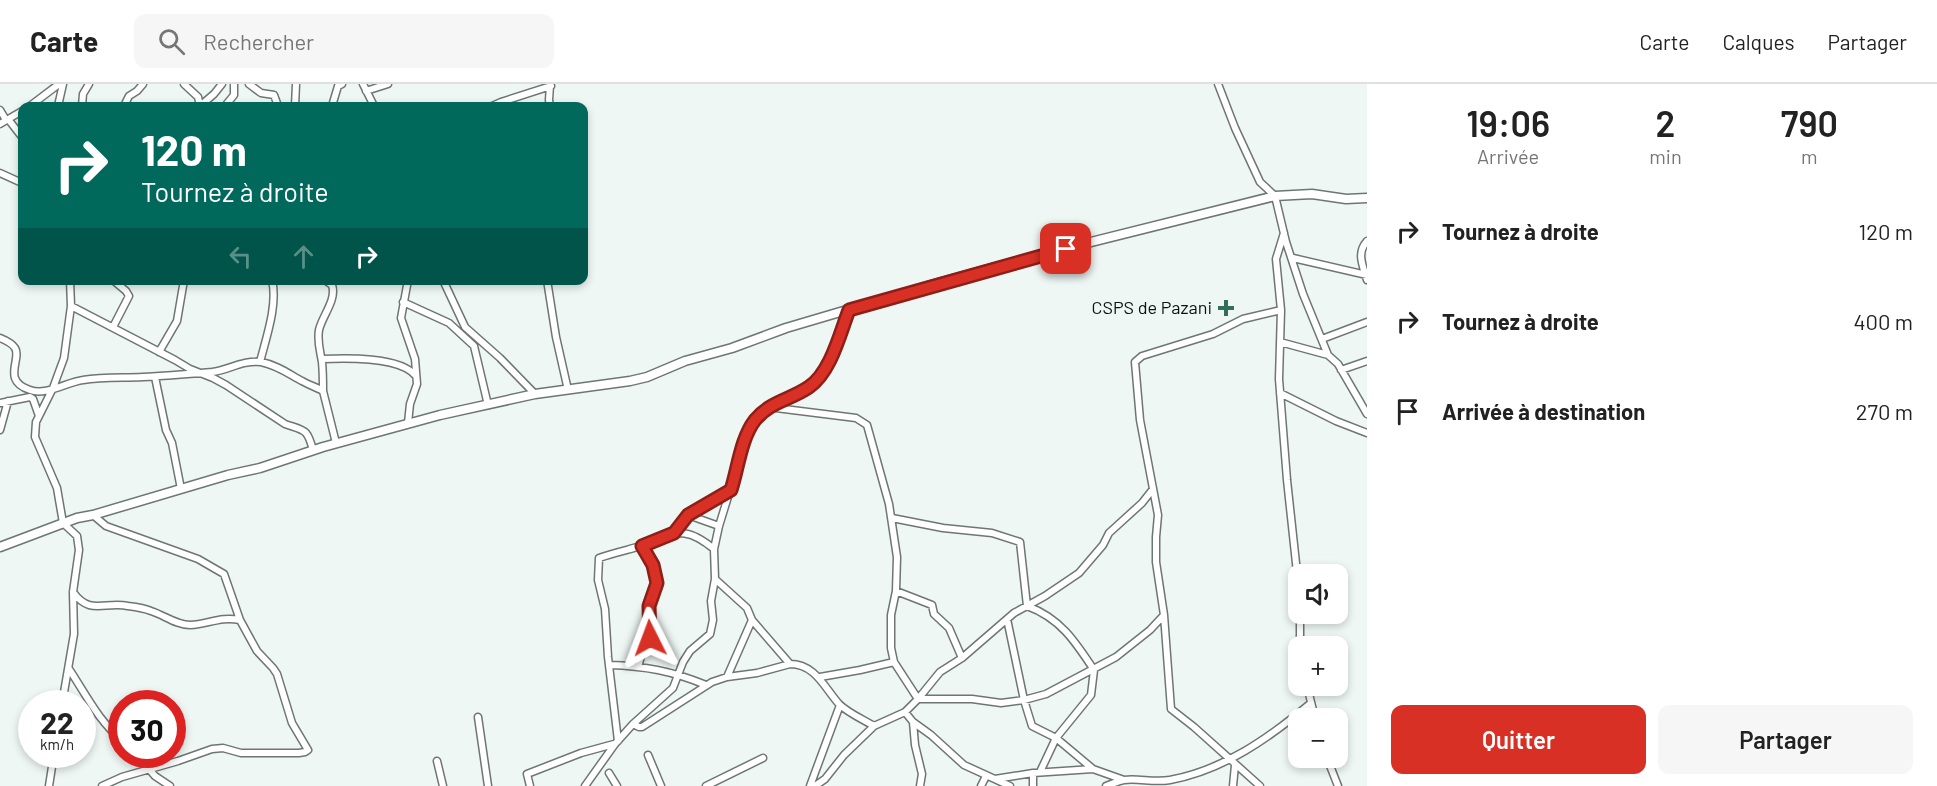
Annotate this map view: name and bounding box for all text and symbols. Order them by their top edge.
search box [134,14,554,68]
text: Carte [30,24,98,58]
icon: search [155,25,188,58]
text: Rechercher [203,28,314,54]
text: Carte [1640,29,1689,54]
text: Calques [1722,29,1795,54]
text: Partager [1828,29,1907,54]
text: 19:06 [1466,101,1550,144]
text: 2 [1656,101,1675,144]
text: 790 [1781,101,1838,144]
text: 120 m [141,124,247,174]
icon: right [42,126,120,204]
text: Arrivée [1477,144,1539,168]
text: min [1649,144,1682,168]
text: m [1801,144,1818,168]
text: Tournez à droite [141,175,329,207]
icon: right [1391,215,1424,248]
text: Tournez à droite [1442,218,1599,244]
text: 120 m [1858,218,1913,244]
pin [1040,223,1091,274]
icon: arrive [1049,232,1082,265]
icon: left [224,240,257,273]
icon: ahead [287,240,320,273]
icon: right [350,240,383,273]
place label: CSPS de Pazani [1091,296,1212,318]
marker: CSPS de Pazani [1217,299,1235,317]
icon: right [1391,305,1424,338]
text: Tournez à droite [1442,308,1599,334]
text: 400 m [1853,308,1913,334]
icon: arrive [1391,395,1424,428]
text: Arrivée à destination [1442,398,1645,424]
text: 270 m [1856,398,1913,424]
map controls [1288,564,1348,768]
button: sound [1288,564,1348,624]
position arrow [618,606,682,670]
button: + [1288,636,1348,696]
speed limit sign: 30 [108,690,186,768]
text: 22 [40,704,74,740]
button: Quitter [1391,705,1646,774]
button: Partager [1658,705,1913,774]
button: − [1288,708,1348,768]
text: km/h [40,735,74,753]

